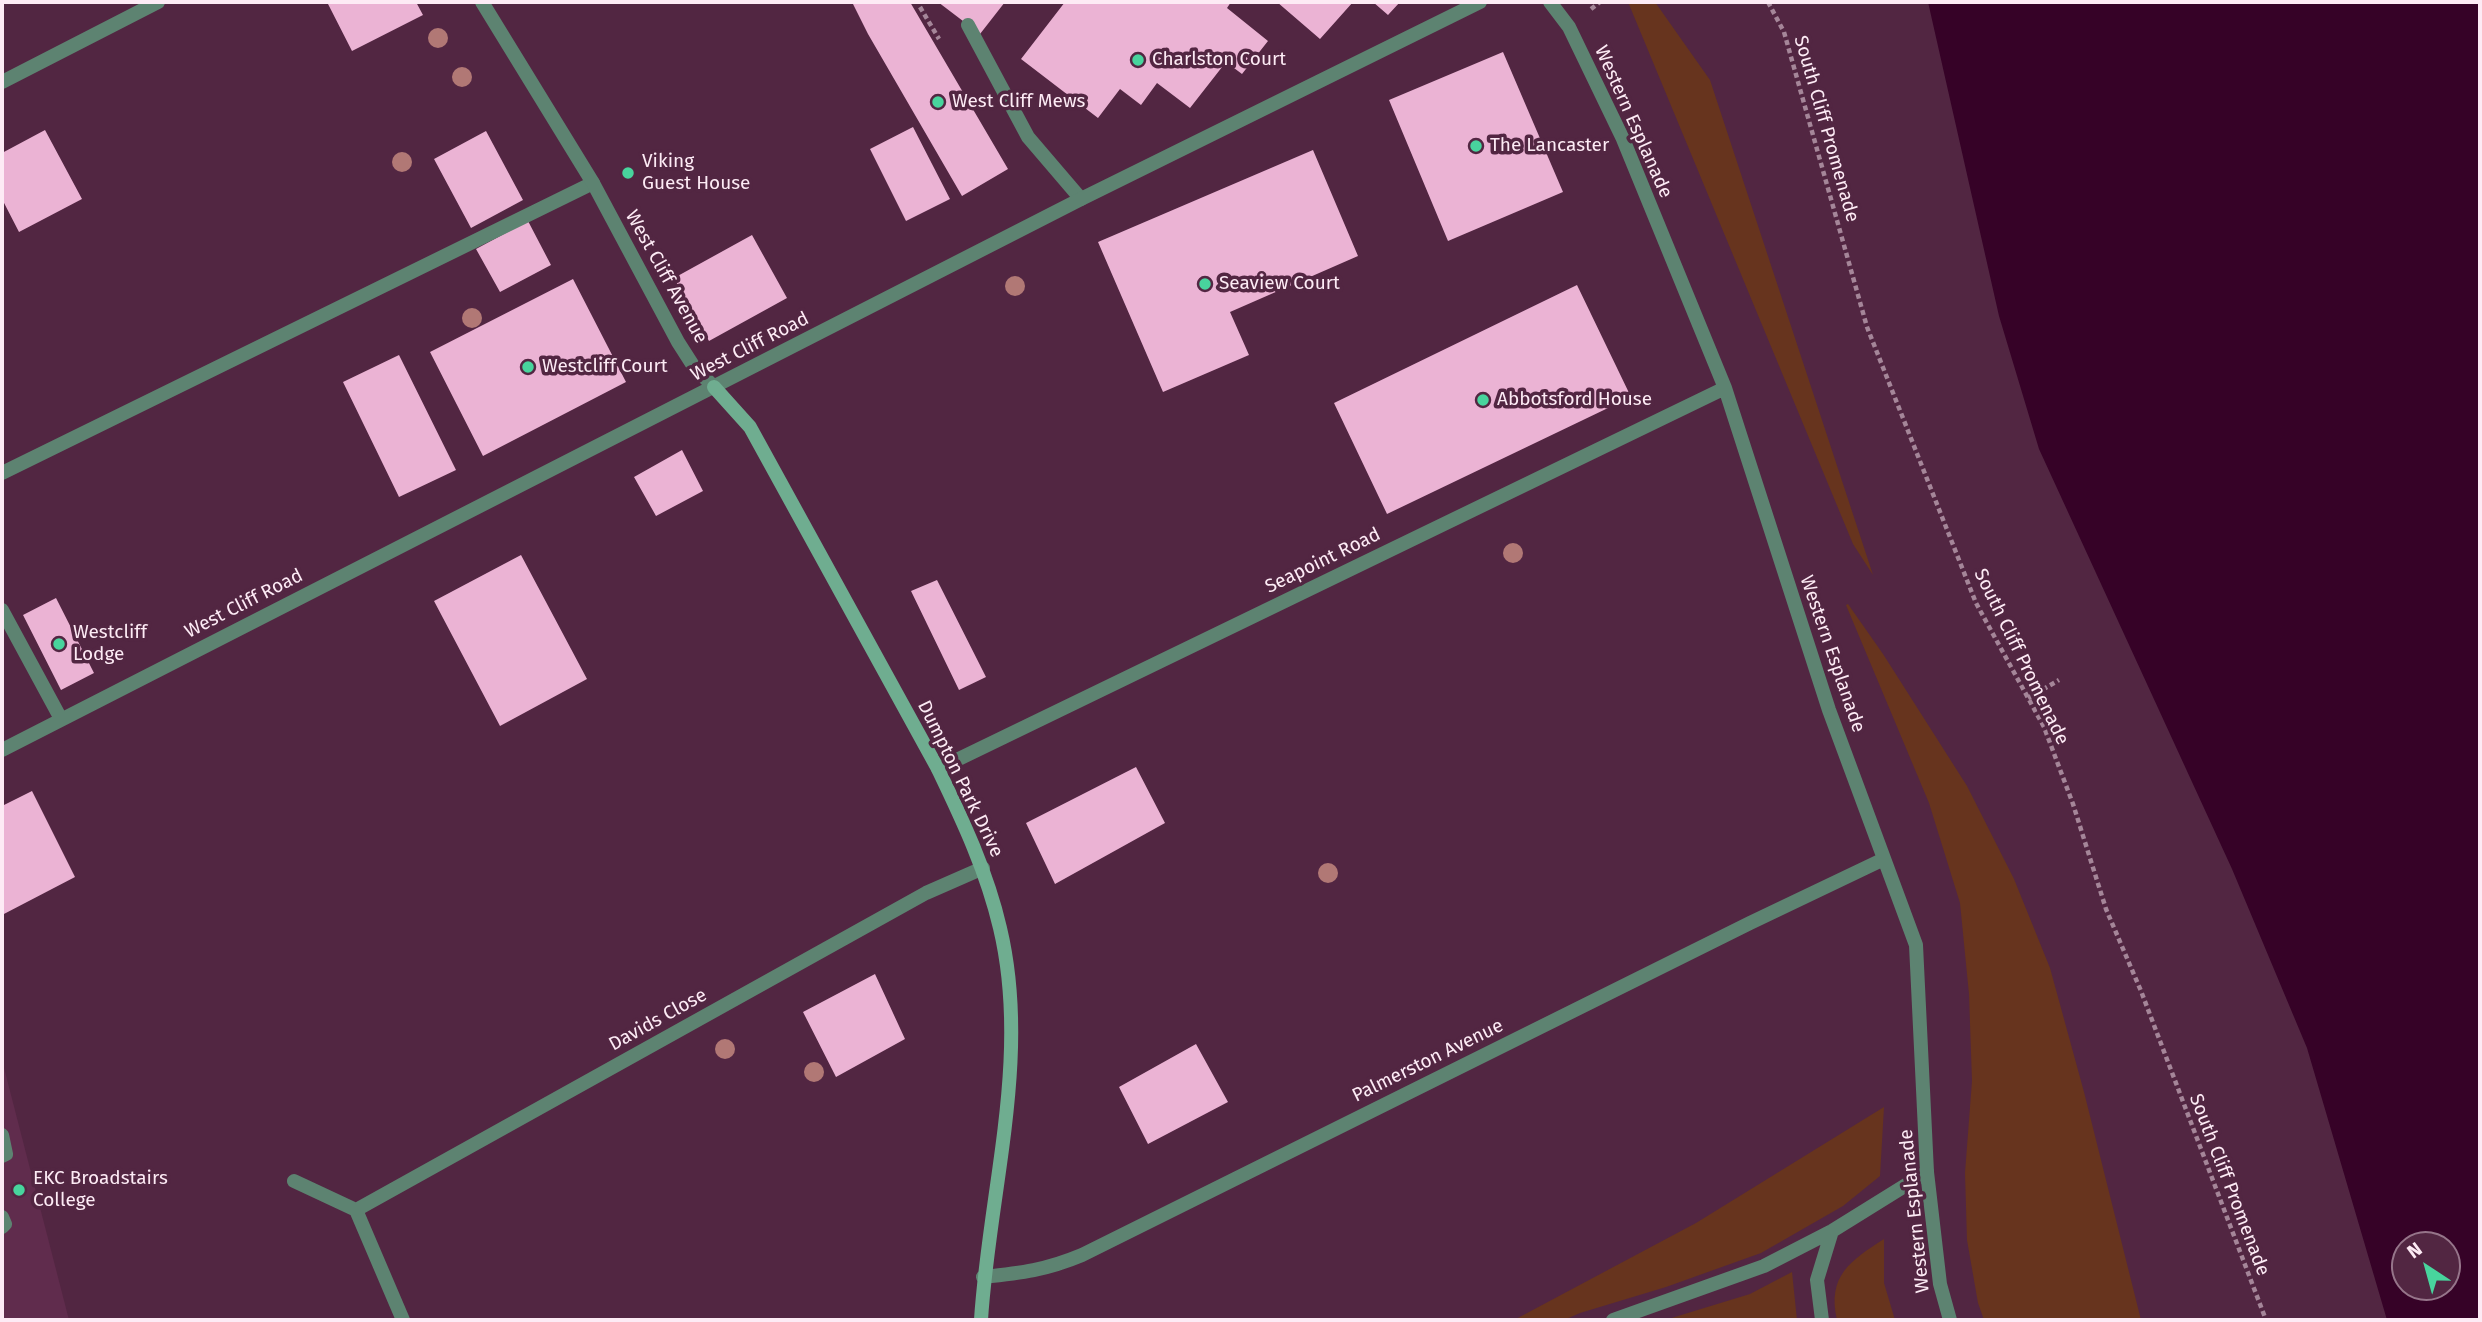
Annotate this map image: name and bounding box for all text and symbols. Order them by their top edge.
street label: South Cliff Promenade [1788,33,1864,225]
street label: Western Esplanade [1589,42,1677,202]
place label: Charlston Court [1152,49,1286,71]
marker: Charlston Court [1130,52,1146,68]
place label: West Cliff Mews [952,91,1085,113]
marker: West Cliff Mews [930,94,946,110]
place label: The Lancaster [1490,135,1609,157]
marker: The Lancaster [1468,138,1484,154]
place label: Viking Guest House [642,151,750,195]
marker: Viking Guest House [620,165,636,181]
street label: West Cliff Avenue [620,206,712,348]
place label: Seaview Court [1219,273,1340,295]
marker: Seaview Court [1197,276,1213,292]
street label: West Cliff Road [687,307,813,387]
place label: Westcliff Court [542,356,668,378]
marker: Westcliff Court [520,359,536,375]
place label: Abbotsford House [1497,389,1652,411]
marker: Abbotsford House [1475,392,1491,408]
street label: Seapoint Road [1262,523,1384,599]
street label: West Cliff Road [181,564,307,644]
street label: South Cliff Promenade [1968,565,2074,749]
street label: Western Esplanade [1794,573,1870,735]
place label: Westcliff Lodge [73,622,147,666]
marker: Westcliff Lodge [51,636,67,652]
street label: Dumpton Park Drive [912,697,1008,861]
street label: Davids Close [605,984,711,1056]
street label: Palmerston Avenue [1349,1015,1507,1107]
street label: South Cliff Promenade [2184,1091,2274,1279]
street label: Western Esplanade [1895,1128,1935,1294]
place label: EKC Broadstairs College [33,1168,168,1212]
marker: EKC Broadstairs College [11,1182,27,1198]
north arrow [2391,1231,2461,1301]
text: N [2403,1237,2426,1263]

